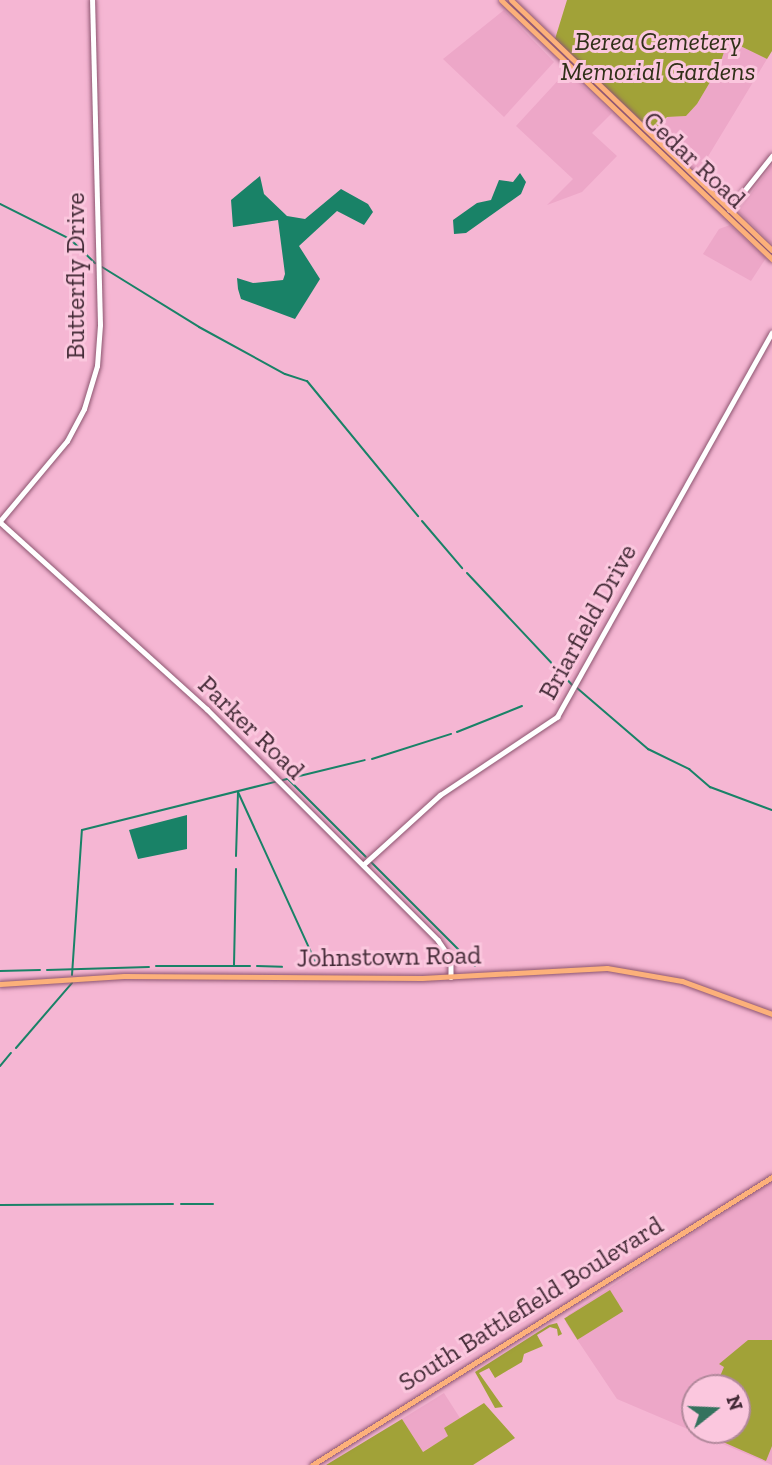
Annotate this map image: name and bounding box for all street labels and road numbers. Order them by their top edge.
street label: Cedar Road [636,105,752,215]
street label: Butterfly Drive [60,192,92,360]
street label: Briarfield Drive [532,539,644,705]
street label: Parker Road [191,670,311,786]
street label: Johnstown Road [296,940,482,974]
street label: South Battlefield Boulevard [393,1210,669,1398]

